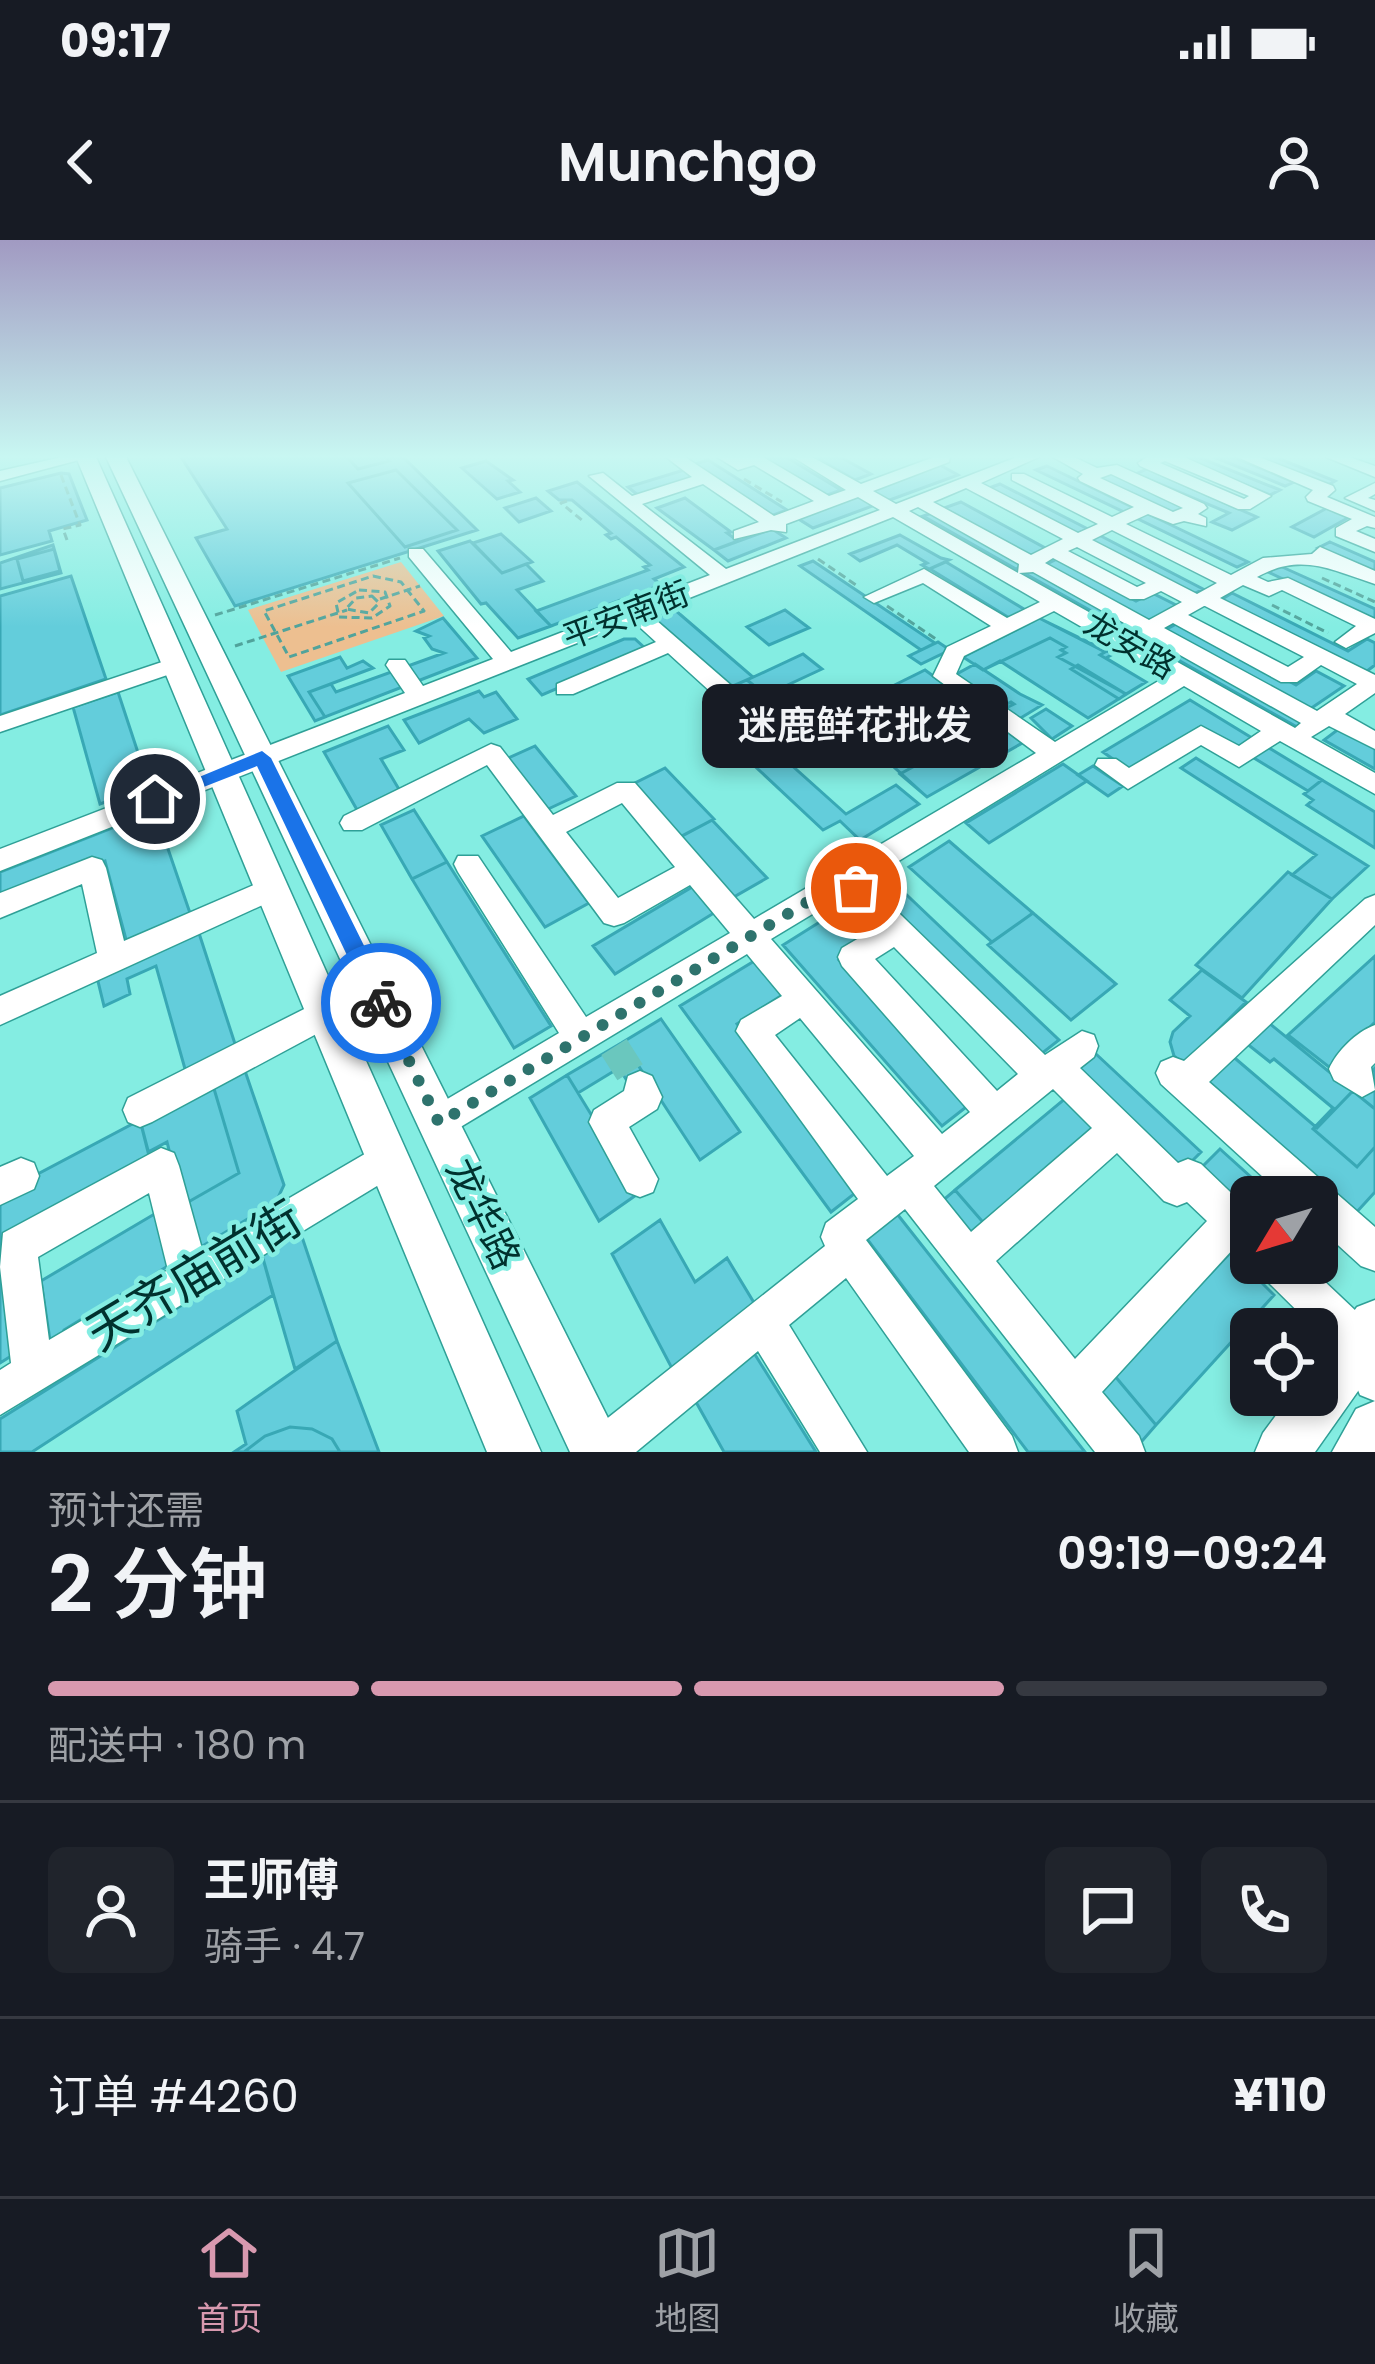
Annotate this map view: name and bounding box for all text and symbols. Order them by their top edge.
text: 09:17 [60,10,171,73]
text: Munchgo [558,124,817,200]
icon: back [48,129,114,195]
icon: person [1261,129,1327,195]
street label: 平安南街 [556,569,696,661]
street label: 龙安路 [1075,600,1185,690]
callout: 迷鹿鲜花批发 [703,684,1009,768]
text: 迷鹿鲜花批发 [738,698,972,753]
pin [104,748,206,850]
icon: home [122,766,188,832]
pin [805,837,907,939]
icon: bag [823,855,889,921]
courier [321,943,441,1063]
icon: bike [348,970,414,1036]
street label: 龙华路 [433,1149,533,1279]
north arrow [1230,1176,1338,1284]
map controls [1230,1176,1338,1416]
street label: 天齐庙前街 [74,1185,314,1367]
button: locate [1230,1308,1338,1416]
text: 预计还需 [48,1483,204,1538]
text: 09:19–09:24 [1057,1522,1327,1585]
text: 2 分钟 [48,1530,267,1639]
text: 配送中 · 180 m [48,1718,306,1773]
button: person [48,1847,174,1973]
button: chat [1045,1847,1171,1973]
button: phone [1201,1847,1327,1973]
text: 王师傅 [204,1849,339,1912]
text: 骑手 · 4.7 [204,1919,365,1974]
text: ¥110 [1234,2064,1327,2127]
text: 订单 #4260 [48,2065,299,2128]
tab: 首页 [196,2220,262,2344]
tab: 地图 [654,2220,720,2344]
tab: 收藏 [1113,2220,1179,2344]

